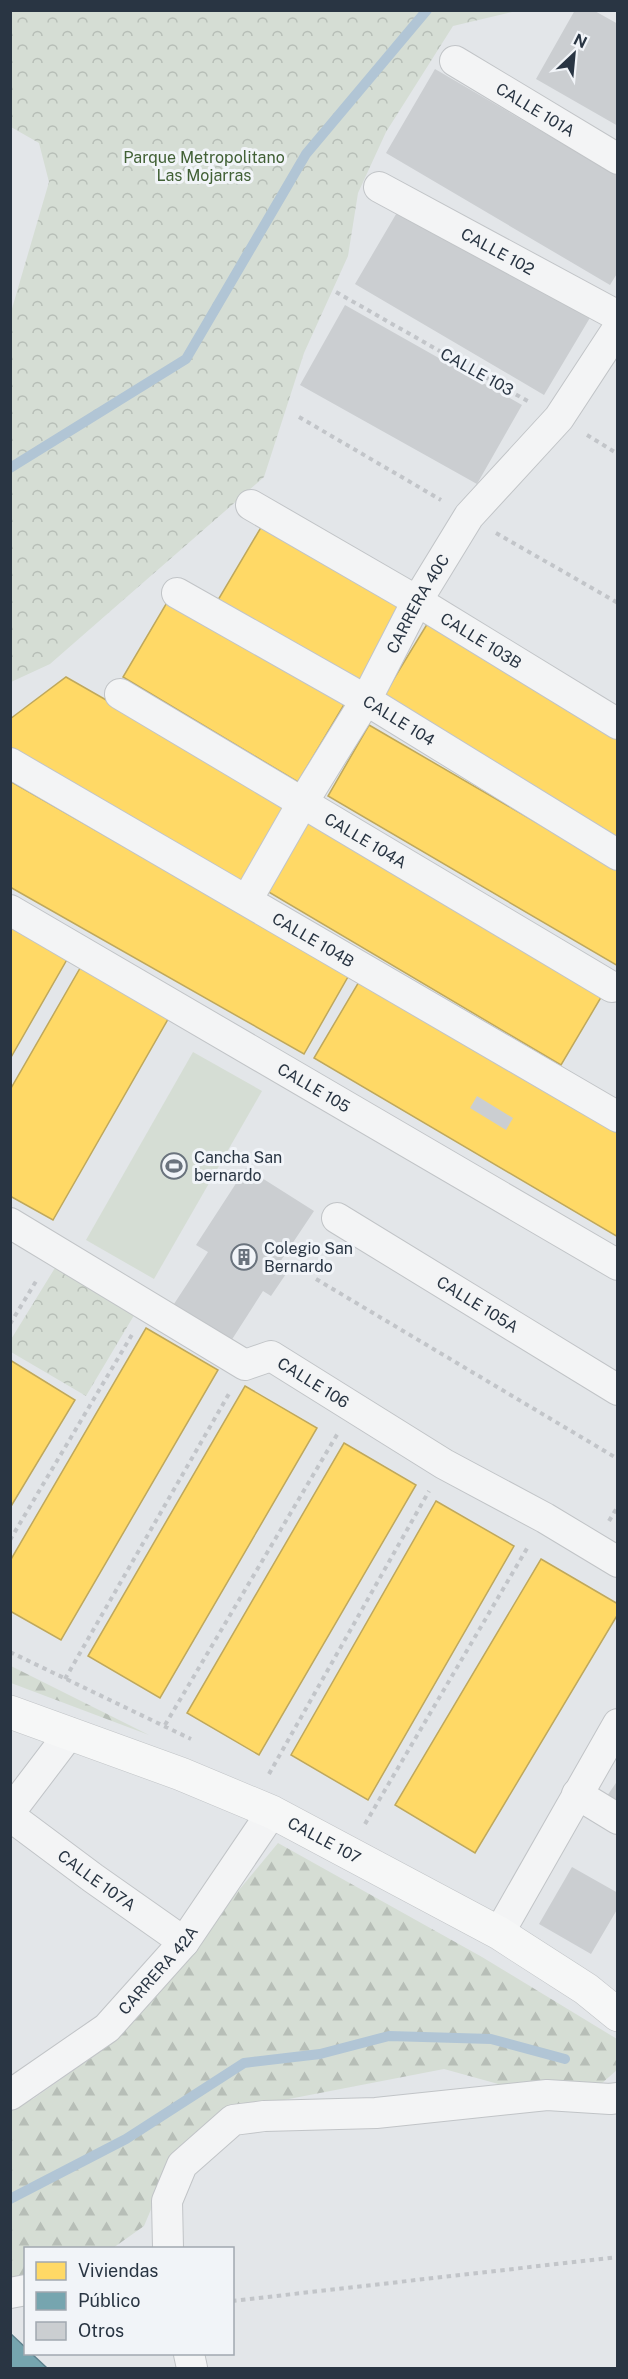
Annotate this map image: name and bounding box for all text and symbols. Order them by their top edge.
north arrow [544,24,604,84]
text: N [571,30,590,52]
street label: CALLE 101A [493,78,578,140]
park label: Parque Metropolitano Las Mojarras [123,148,285,185]
street label: CALLE 102 [458,224,538,279]
street label: CALLE 103 [437,344,517,400]
street label: CARRERA 40C [382,551,453,657]
street label: CALLE 103B [437,608,525,672]
street label: CALLE 104 [360,691,438,750]
street label: CALLE 104A [321,809,410,872]
street label: CALLE 104B [269,908,358,971]
street label: CALLE 105 [274,1059,354,1116]
place label: Cancha San bernardo [194,1148,282,1185]
sports icon: Cancha San bernardo [159,1151,189,1181]
place label: Colegio San Bernardo [264,1239,353,1276]
building icon: Colegio San Bernardo [229,1242,259,1272]
street label: CALLE 105A [433,1272,522,1336]
street label: CALLE 106 [274,1353,353,1412]
street label: CALLE 107 [285,1813,364,1867]
street label: CALLE 107A [54,1846,139,1915]
street label: CARRERA 42A [114,1922,202,2018]
legend [24,2247,234,2355]
text: Viviendas [78,2260,158,2281]
text: Público [78,2290,140,2311]
text: Otros [78,2320,124,2341]

